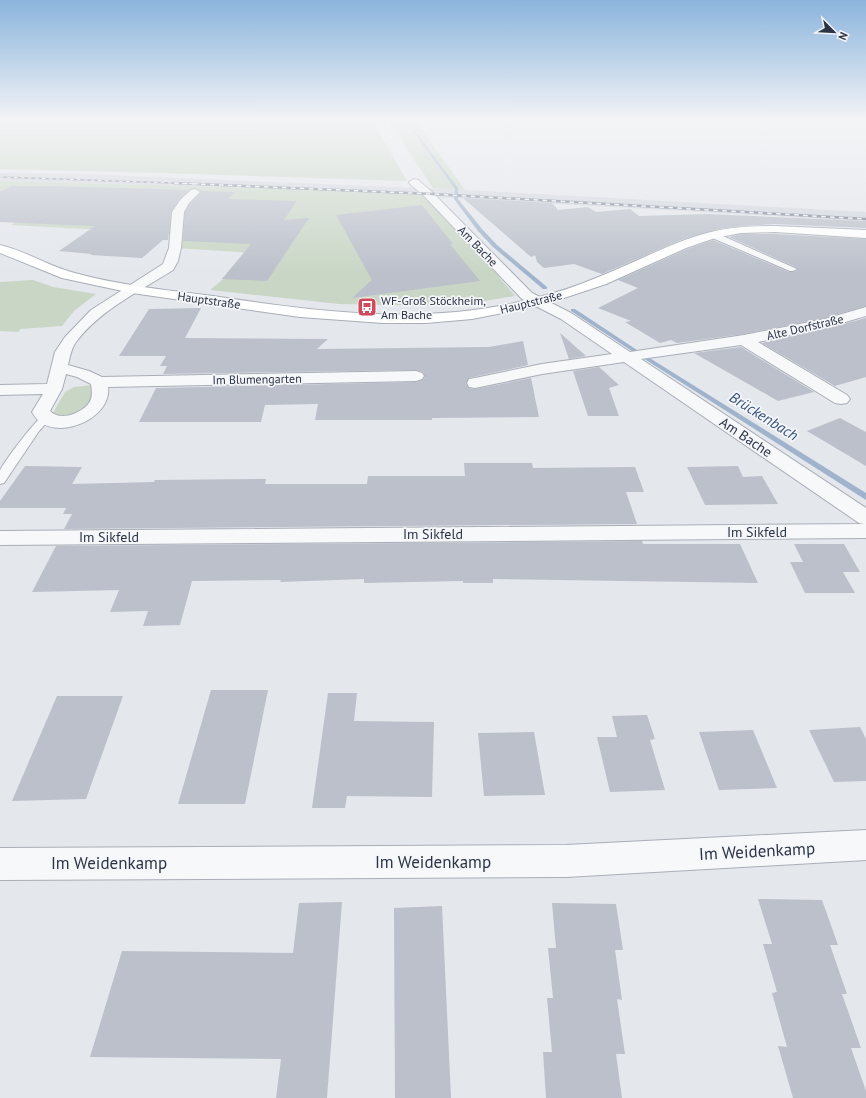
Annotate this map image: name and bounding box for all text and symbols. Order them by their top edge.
north arrow [814,12,854,52]
text: N [835,30,851,42]
street label: Am Bache [455,222,501,270]
street label: Hauptstraße [498,287,564,317]
street label: Hauptstraße [177,288,241,312]
place label: WF-Groß Stöckheim, Am Bache [381,293,486,322]
bus stop icon: WF-Groß Stöckheim, Am Bache [356,296,378,318]
street label: Alte Dorfstraße [765,311,845,343]
street label: Im Blumengarten [212,371,302,387]
water label: Brückenbach [726,387,802,445]
street label: Am Bache [716,413,776,461]
street label: Im Sikfeld [727,523,787,541]
street label: Im Sikfeld [403,525,463,543]
street label: Im Sikfeld [79,528,139,546]
street label: Im Weidenkamp [698,837,816,865]
street label: Im Weidenkamp [375,851,491,873]
street label: Im Weidenkamp [51,852,167,874]

